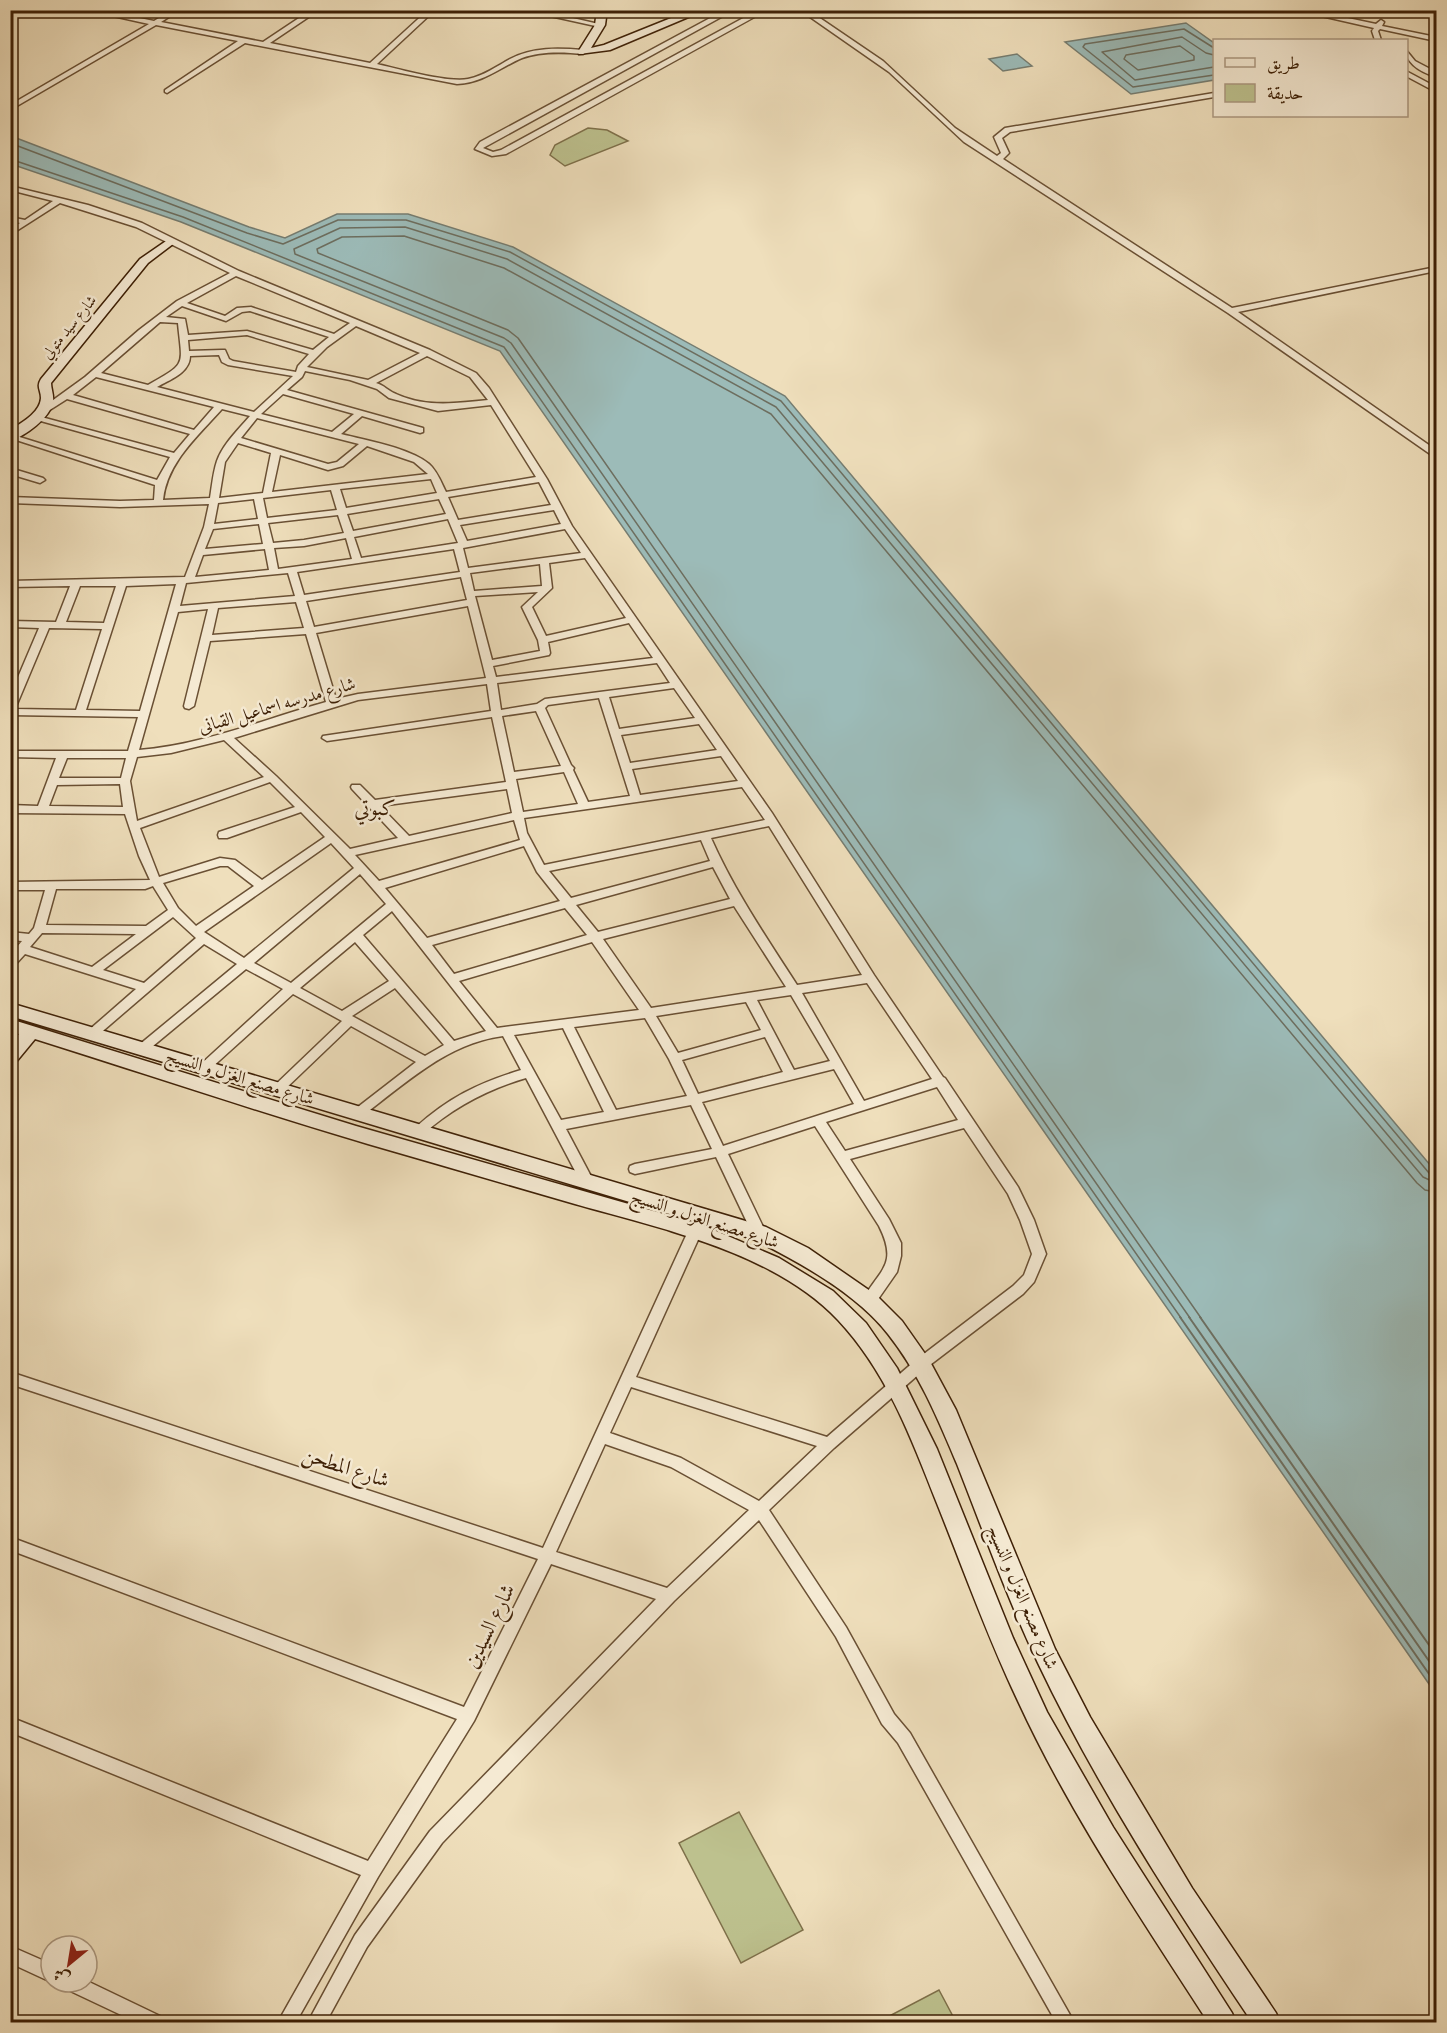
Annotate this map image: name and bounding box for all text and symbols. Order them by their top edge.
legend [1213,39,1408,117]
text: طريق [1267,51,1300,75]
text: حديقة [1267,81,1303,105]
street label: شارع سيد متولي [37,291,103,365]
street label: شارع مدرسه اسماعيل القبانى [196,671,359,742]
district label: كبوتي [354,794,396,825]
street label: شارع مصنع الغزل و النسيج [162,1043,317,1115]
street label: شارع مصنع الغزل و النسيج [627,1184,782,1258]
street label: شارع المطحن [298,1440,393,1498]
street label: شارع مصنع الغزل و النسيج [978,1521,1064,1674]
street label: شارع السيدين [457,1579,525,1675]
north arrow [39,1934,99,1994]
text: ش [50,1963,74,1990]

